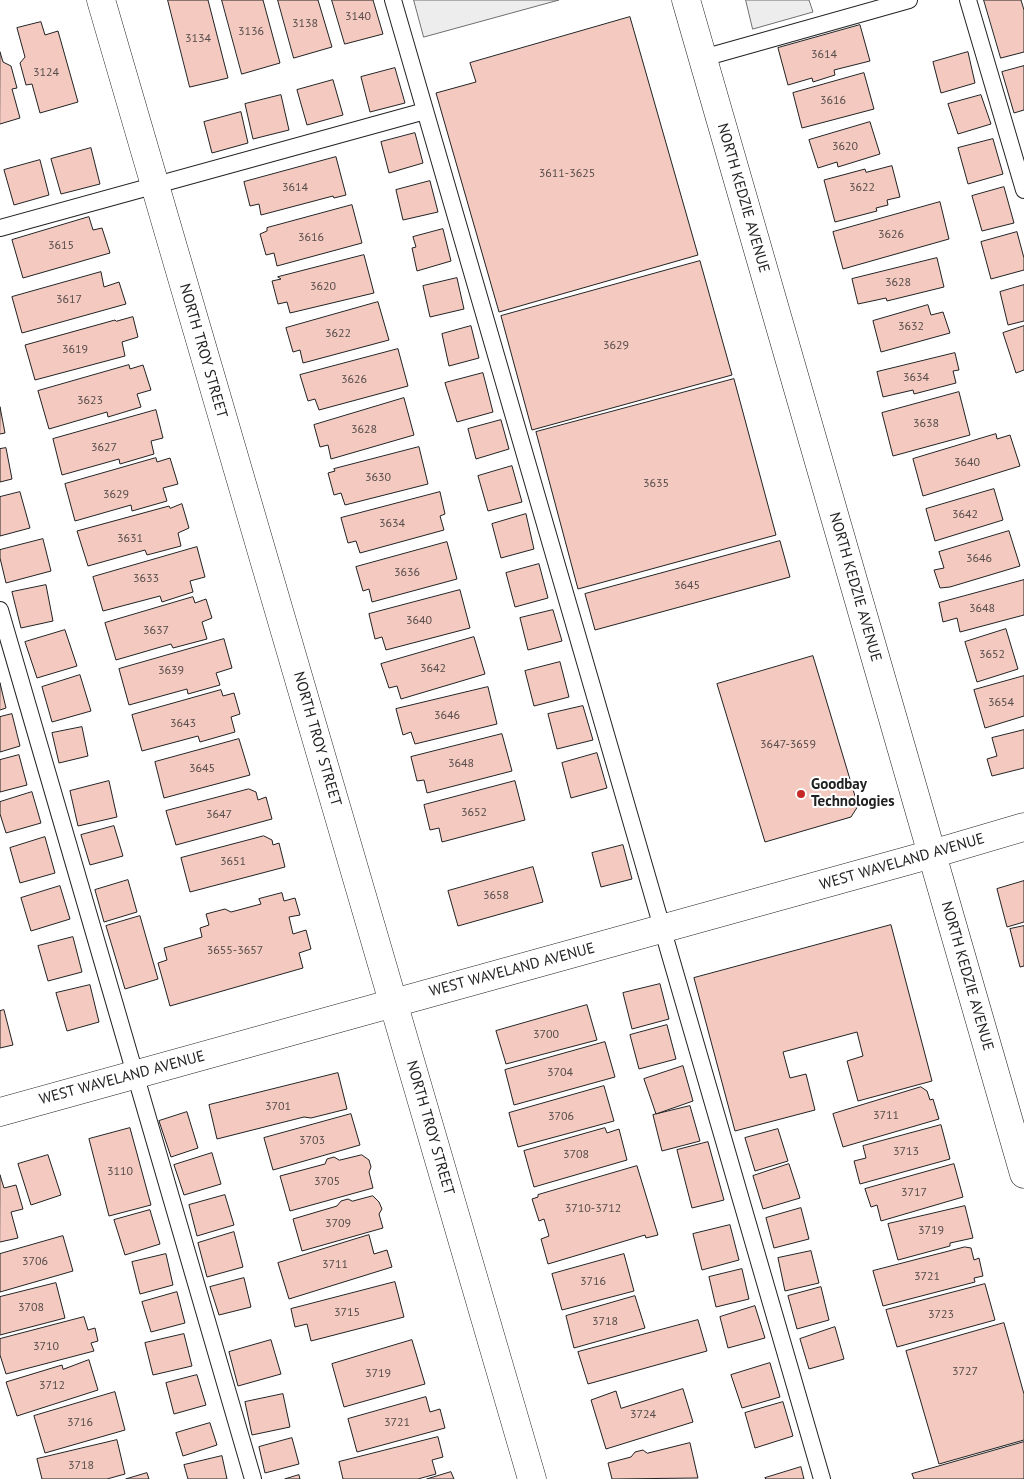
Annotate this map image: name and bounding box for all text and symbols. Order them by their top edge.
house number: 3140 [345,10,371,24]
house number: 3138 [292,17,318,31]
house number: 3136 [238,25,264,39]
house number: 3134 [185,32,211,46]
house number: 3614 [811,48,837,62]
house number: 3124 [33,66,59,80]
house number: 3616 [820,94,846,108]
street label: NORTH KEDZIE AVENUE [713,121,773,275]
house number: 3620 [832,140,858,154]
house number: 3611-3625 [539,167,595,181]
house number: 3614 [282,181,308,195]
house number: 3622 [849,181,875,195]
house number: 3626 [878,228,904,242]
house number: 3616 [298,231,324,245]
house number: 3615 [48,239,74,253]
house number: 3628 [885,276,911,290]
house number: 3620 [310,280,336,294]
street label: NORTH TROY STREET [175,282,231,420]
house number: 3617 [56,293,82,307]
house number: 3632 [898,320,924,334]
house number: 3622 [325,327,351,341]
house number: 3629 [603,339,629,353]
house number: 3619 [62,343,88,357]
house number: 3634 [903,371,929,385]
house number: 3626 [341,373,367,387]
house number: 3623 [77,394,103,408]
house number: 3638 [913,417,939,431]
house number: 3628 [351,423,377,437]
house number: 3627 [91,441,117,455]
house number: 3640 [954,456,980,470]
house number: 3630 [365,471,391,485]
house number: 3635 [643,477,669,491]
house number: 3629 [103,488,129,502]
house number: 3642 [952,508,978,522]
street label: NORTH KEDZIE AVENUE [825,510,885,664]
house number: 3634 [379,517,405,531]
house number: 3631 [117,532,143,546]
house number: 3646 [966,552,992,566]
house number: 3636 [394,566,420,580]
house number: 3633 [133,572,159,586]
house number: 3645 [674,579,700,593]
house number: 3648 [969,602,995,616]
house number: 3640 [406,614,432,628]
house number: 3637 [143,624,169,638]
house number: 3652 [979,648,1005,662]
house number: 3642 [420,662,446,676]
house number: 3639 [158,664,184,678]
street label: NORTH TROY STREET [289,670,345,808]
house number: 3654 [988,696,1014,710]
house number: 3646 [434,709,460,723]
house number: 3643 [170,717,196,731]
house number: 3647-3659 [760,738,816,752]
house number: 3648 [448,757,474,771]
house number: 3645 [189,762,215,776]
place label: Goodbay Technologies [811,776,895,811]
marker: Goodbay Technologies [795,788,807,800]
house number: 3652 [461,806,487,820]
house number: 3647 [206,808,232,822]
street label: WEST WAVELAND AVENUE [818,830,986,894]
house number: 3651 [220,855,246,869]
house number: 3658 [483,889,509,903]
street label: NORTH KEDZIE AVENUE [937,899,997,1053]
street label: WEST WAVELAND AVENUE [427,939,597,1001]
house number: 3655-3657 [207,944,263,958]
house number: 3700 [533,1028,559,1042]
street label: WEST WAVELAND AVENUE [37,1047,207,1109]
street label: NORTH TROY STREET [402,1059,458,1197]
house number: 3704 [547,1066,573,1080]
house number: 3701 [265,1100,291,1114]
house number: 3711 [873,1109,899,1123]
house number: 3706 [548,1110,574,1124]
house number: 3703 [299,1134,325,1148]
house number: 3713 [893,1145,919,1159]
house number: 3708 [563,1148,589,1162]
house number: 3110 [107,1165,133,1179]
house number: 3705 [314,1175,340,1189]
house number: 3717 [901,1186,927,1200]
house number: 3710-3712 [565,1202,621,1216]
house number: 3709 [325,1217,351,1231]
house number: 3719 [918,1224,944,1238]
house number: 3706 [22,1255,48,1269]
house number: 3711 [322,1258,348,1272]
house number: 3721 [914,1270,940,1284]
house number: 3716 [580,1275,606,1289]
house number: 3708 [18,1301,44,1315]
house number: 3715 [334,1306,360,1320]
house number: 3723 [928,1308,954,1322]
house number: 3718 [592,1315,618,1329]
house number: 3710 [33,1340,59,1354]
house number: 3727 [952,1365,978,1379]
house number: 3719 [365,1367,391,1381]
house number: 3712 [39,1379,65,1393]
house number: 3724 [630,1408,656,1422]
house number: 3716 [67,1416,93,1430]
house number: 3721 [384,1416,410,1430]
house number: 3718 [68,1459,94,1473]

